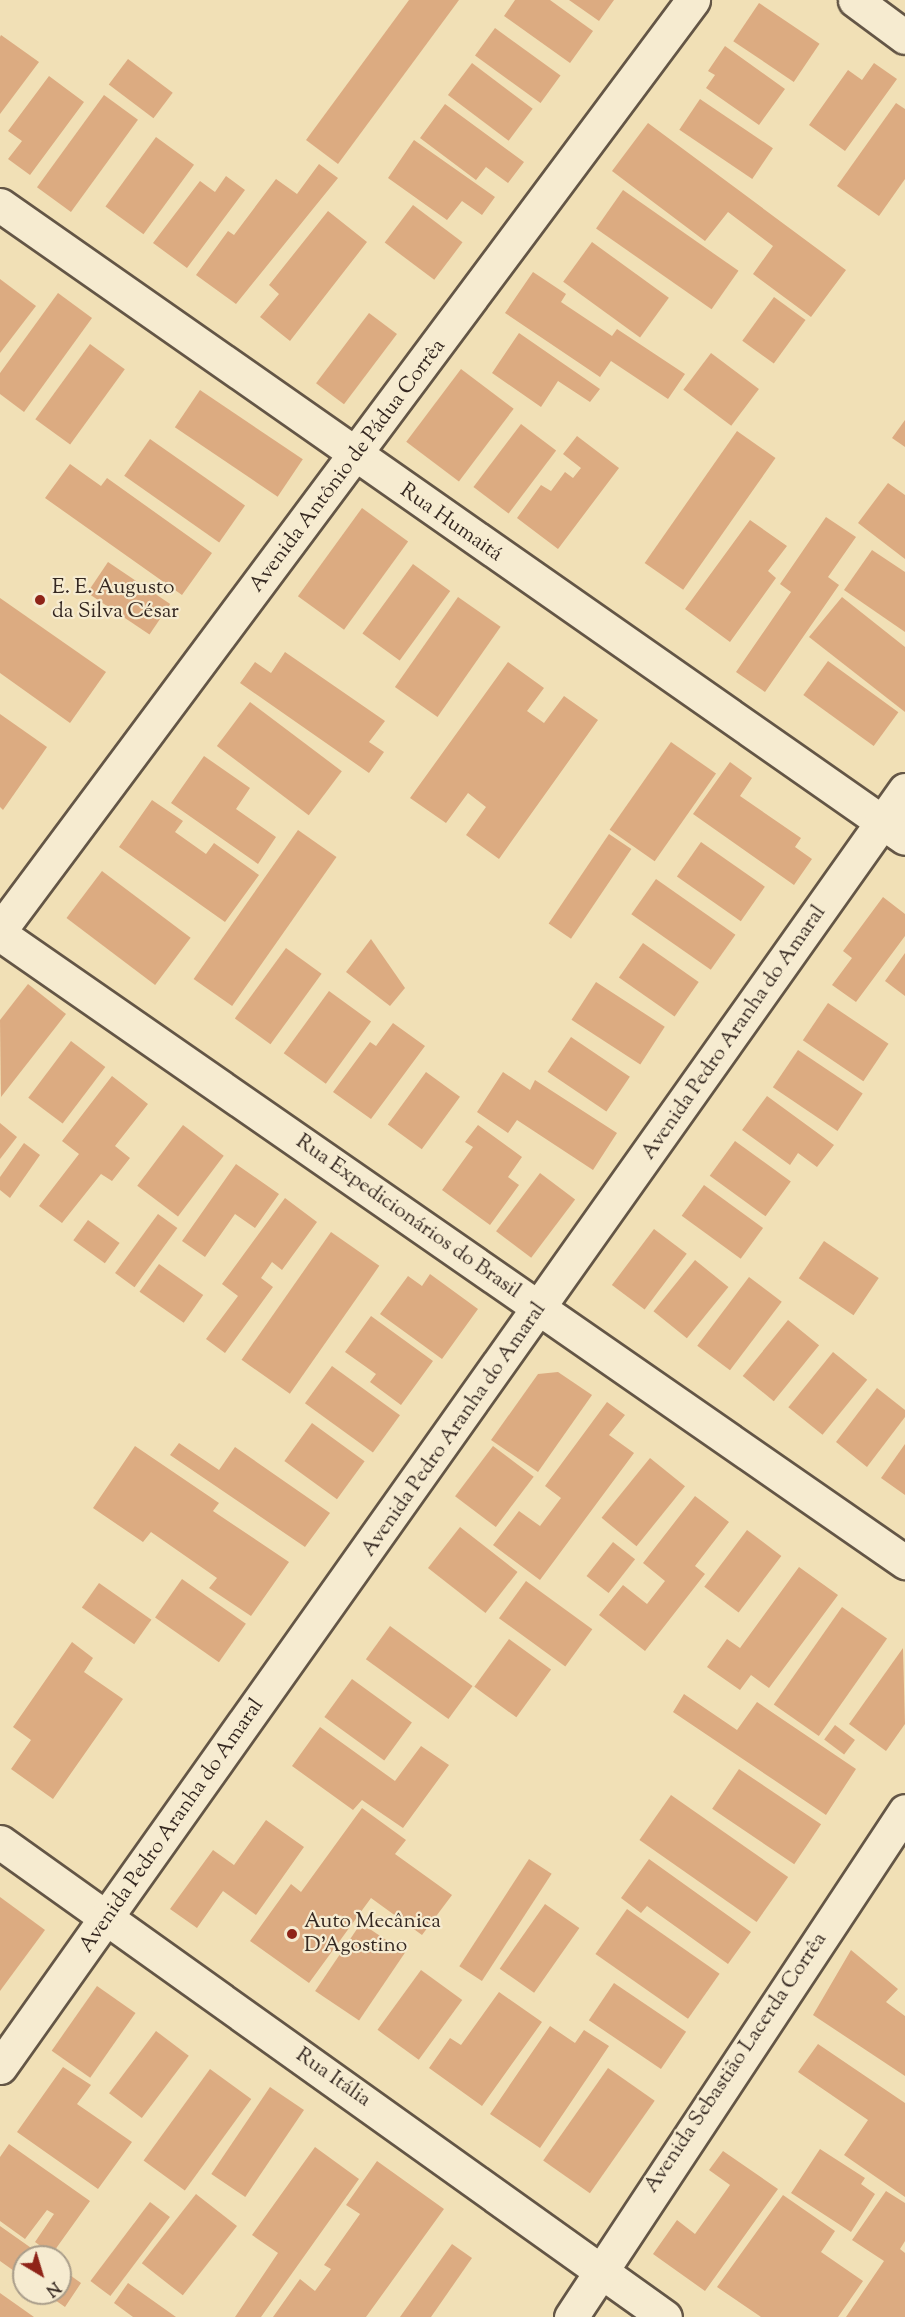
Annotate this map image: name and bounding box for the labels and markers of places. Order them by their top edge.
place label: E. E. Augusto da Silva César [52,575,179,625]
marker: E. E. Augusto da Silva César [33,593,47,607]
place label: Auto Mecânica D'Agostino [304,1909,441,1959]
marker: Auto Mecânica D'Agostino [285,1927,299,1941]

